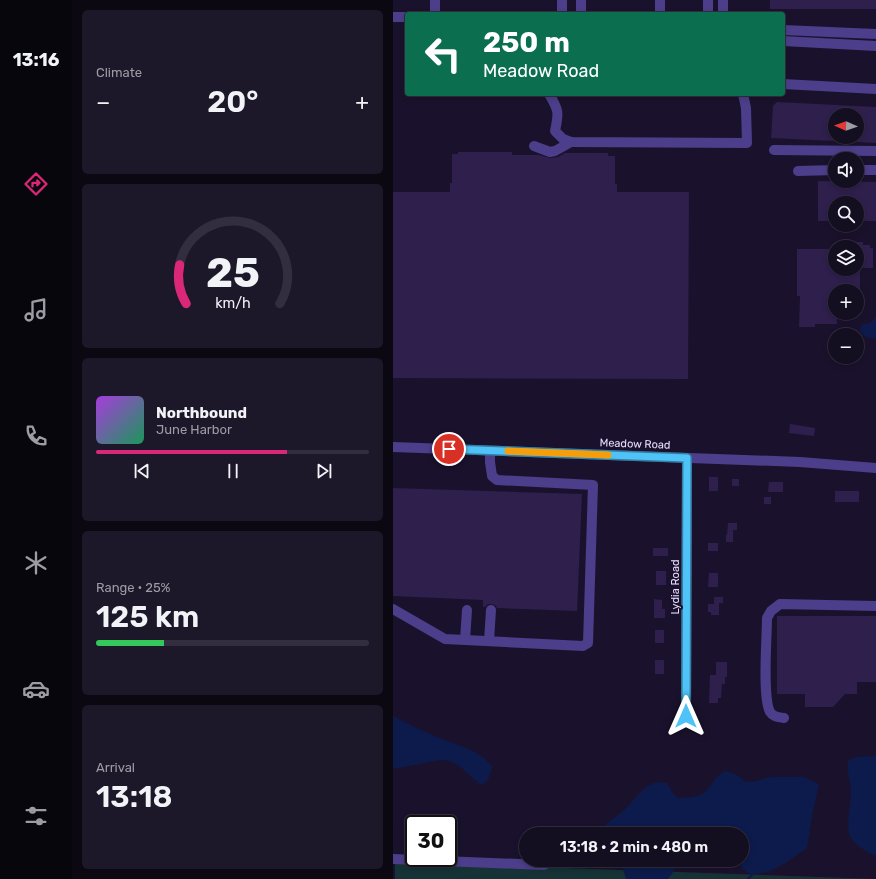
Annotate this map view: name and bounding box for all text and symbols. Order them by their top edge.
text: 250 m [483,26,570,59]
icon: left [417,28,469,80]
text: 13:16 [13,49,59,71]
text: Meadow Road [483,60,599,82]
text: Climate [96,65,142,80]
text: 20° [207,84,258,120]
text: − [96,89,110,116]
text: + [355,89,369,116]
north arrow [828,108,864,144]
map controls [828,108,864,364]
button: sound [828,152,864,188]
icon: directions [22,170,50,198]
button: search [828,196,864,232]
button: layers [828,240,864,276]
text: 25 [206,247,259,296]
button: + [828,284,864,320]
text: km/h [215,294,250,311]
icon: music [22,296,50,324]
button: − [828,328,864,364]
text: Northbound [156,404,247,422]
icon: phone [22,422,50,450]
text: June Harbor [156,422,232,437]
pin [432,432,466,466]
street label: Meadow Road [599,436,671,452]
icon: arrive [438,438,460,460]
icon: previous [131,460,153,482]
icon: pause [222,460,244,482]
icon: next [313,460,335,482]
icon: climate [22,549,50,577]
street label: Lydia Road [669,559,682,615]
text: Range · 25% [96,580,171,595]
text: 125 km [96,599,199,635]
icon: car [22,675,50,703]
position arrow [665,695,707,737]
text: Arrival [96,760,135,775]
text: 13:18 [96,779,173,815]
icon: filters [22,802,50,830]
speed limit sign: 30 [405,815,457,867]
text: 13:18 · 2 min · 480 m [560,838,708,856]

